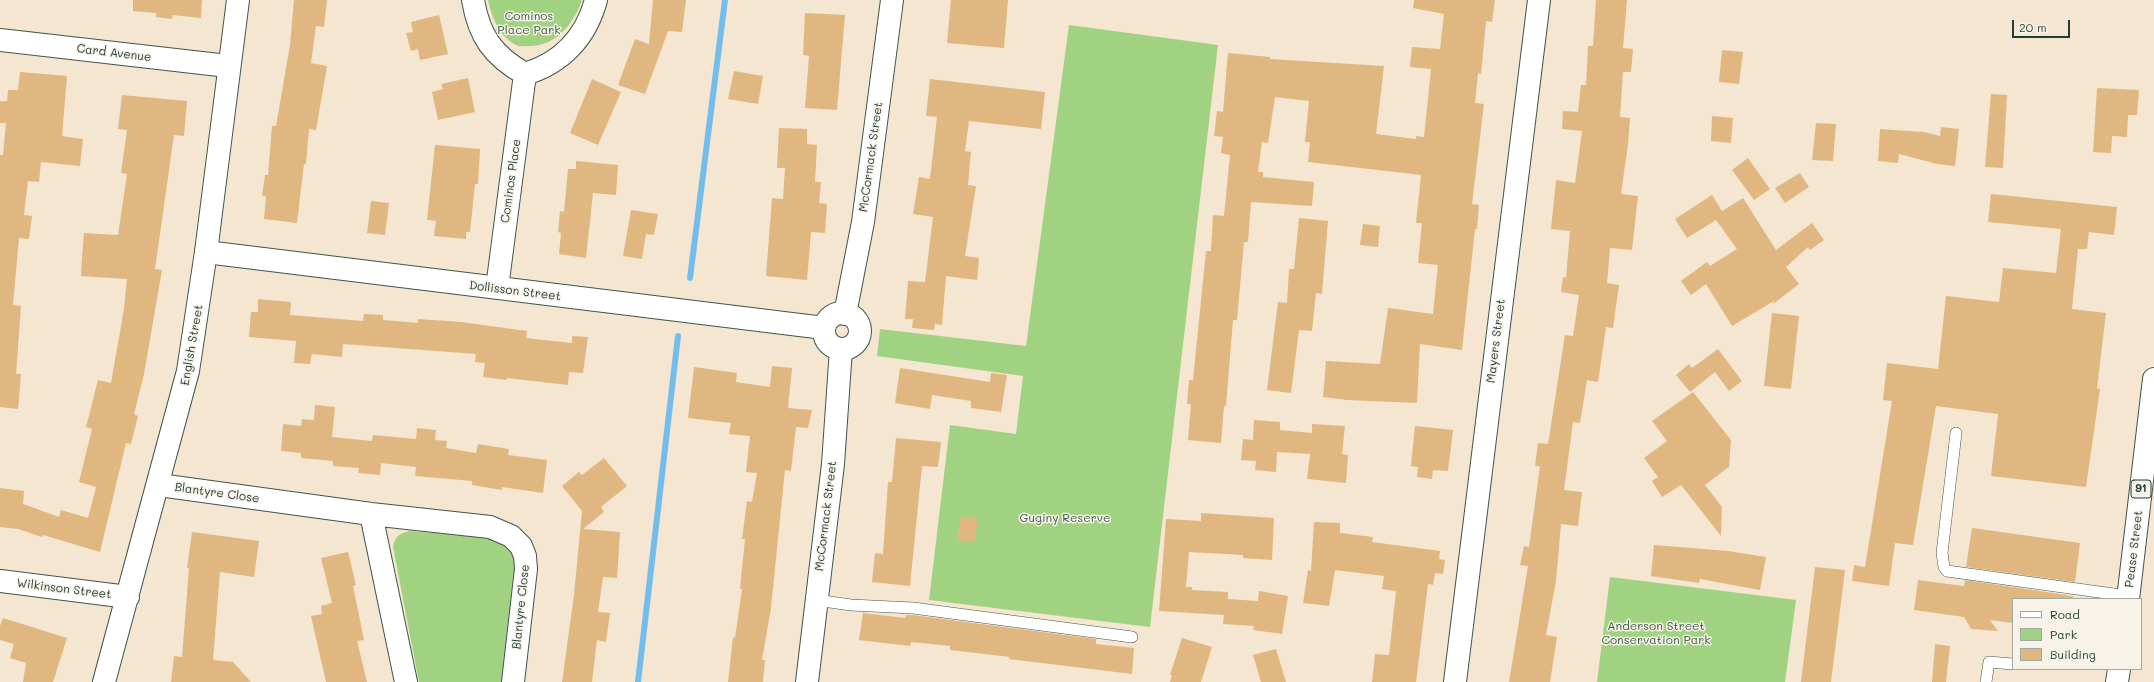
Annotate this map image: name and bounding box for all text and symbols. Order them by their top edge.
park label: Cominos Place Park [497,9,561,37]
scale bar [2014,12,2072,38]
text: 20 m [2019,19,2047,35]
street label: Card Avenue [76,41,152,65]
street label: McCormack Street [856,101,886,213]
street label: Cominos Place [498,138,524,224]
street label: Dollisson Street [468,278,562,304]
street label: Mayers Street [1484,298,1508,384]
street label: English Street [178,303,206,387]
street label: McCormack Street [812,460,840,572]
street label: Blantyre Close [174,480,260,506]
road number: 91 [2131,480,2151,498]
street label: Pease Street [2122,510,2146,588]
park label: Guginy Reserve [1019,511,1111,525]
street label: Blantyre Close [509,564,533,650]
street label: Wilkinson Street [16,576,112,602]
legend [2012,598,2142,670]
text: Road [2050,606,2080,622]
park label: Anderson Street Conservation Park [1601,619,1711,647]
text: Park [2050,626,2077,642]
text: Building [2050,646,2096,662]

